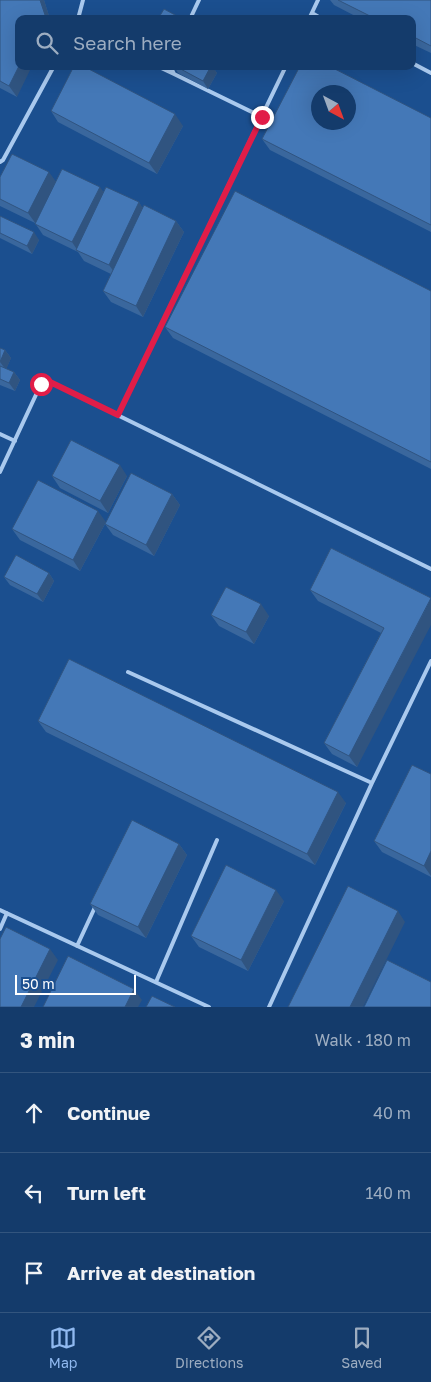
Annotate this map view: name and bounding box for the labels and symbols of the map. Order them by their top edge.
north arrow [311,85,356,130]
route end [251,106,274,129]
route start [30,373,53,396]
scale bar [15,972,136,995]

